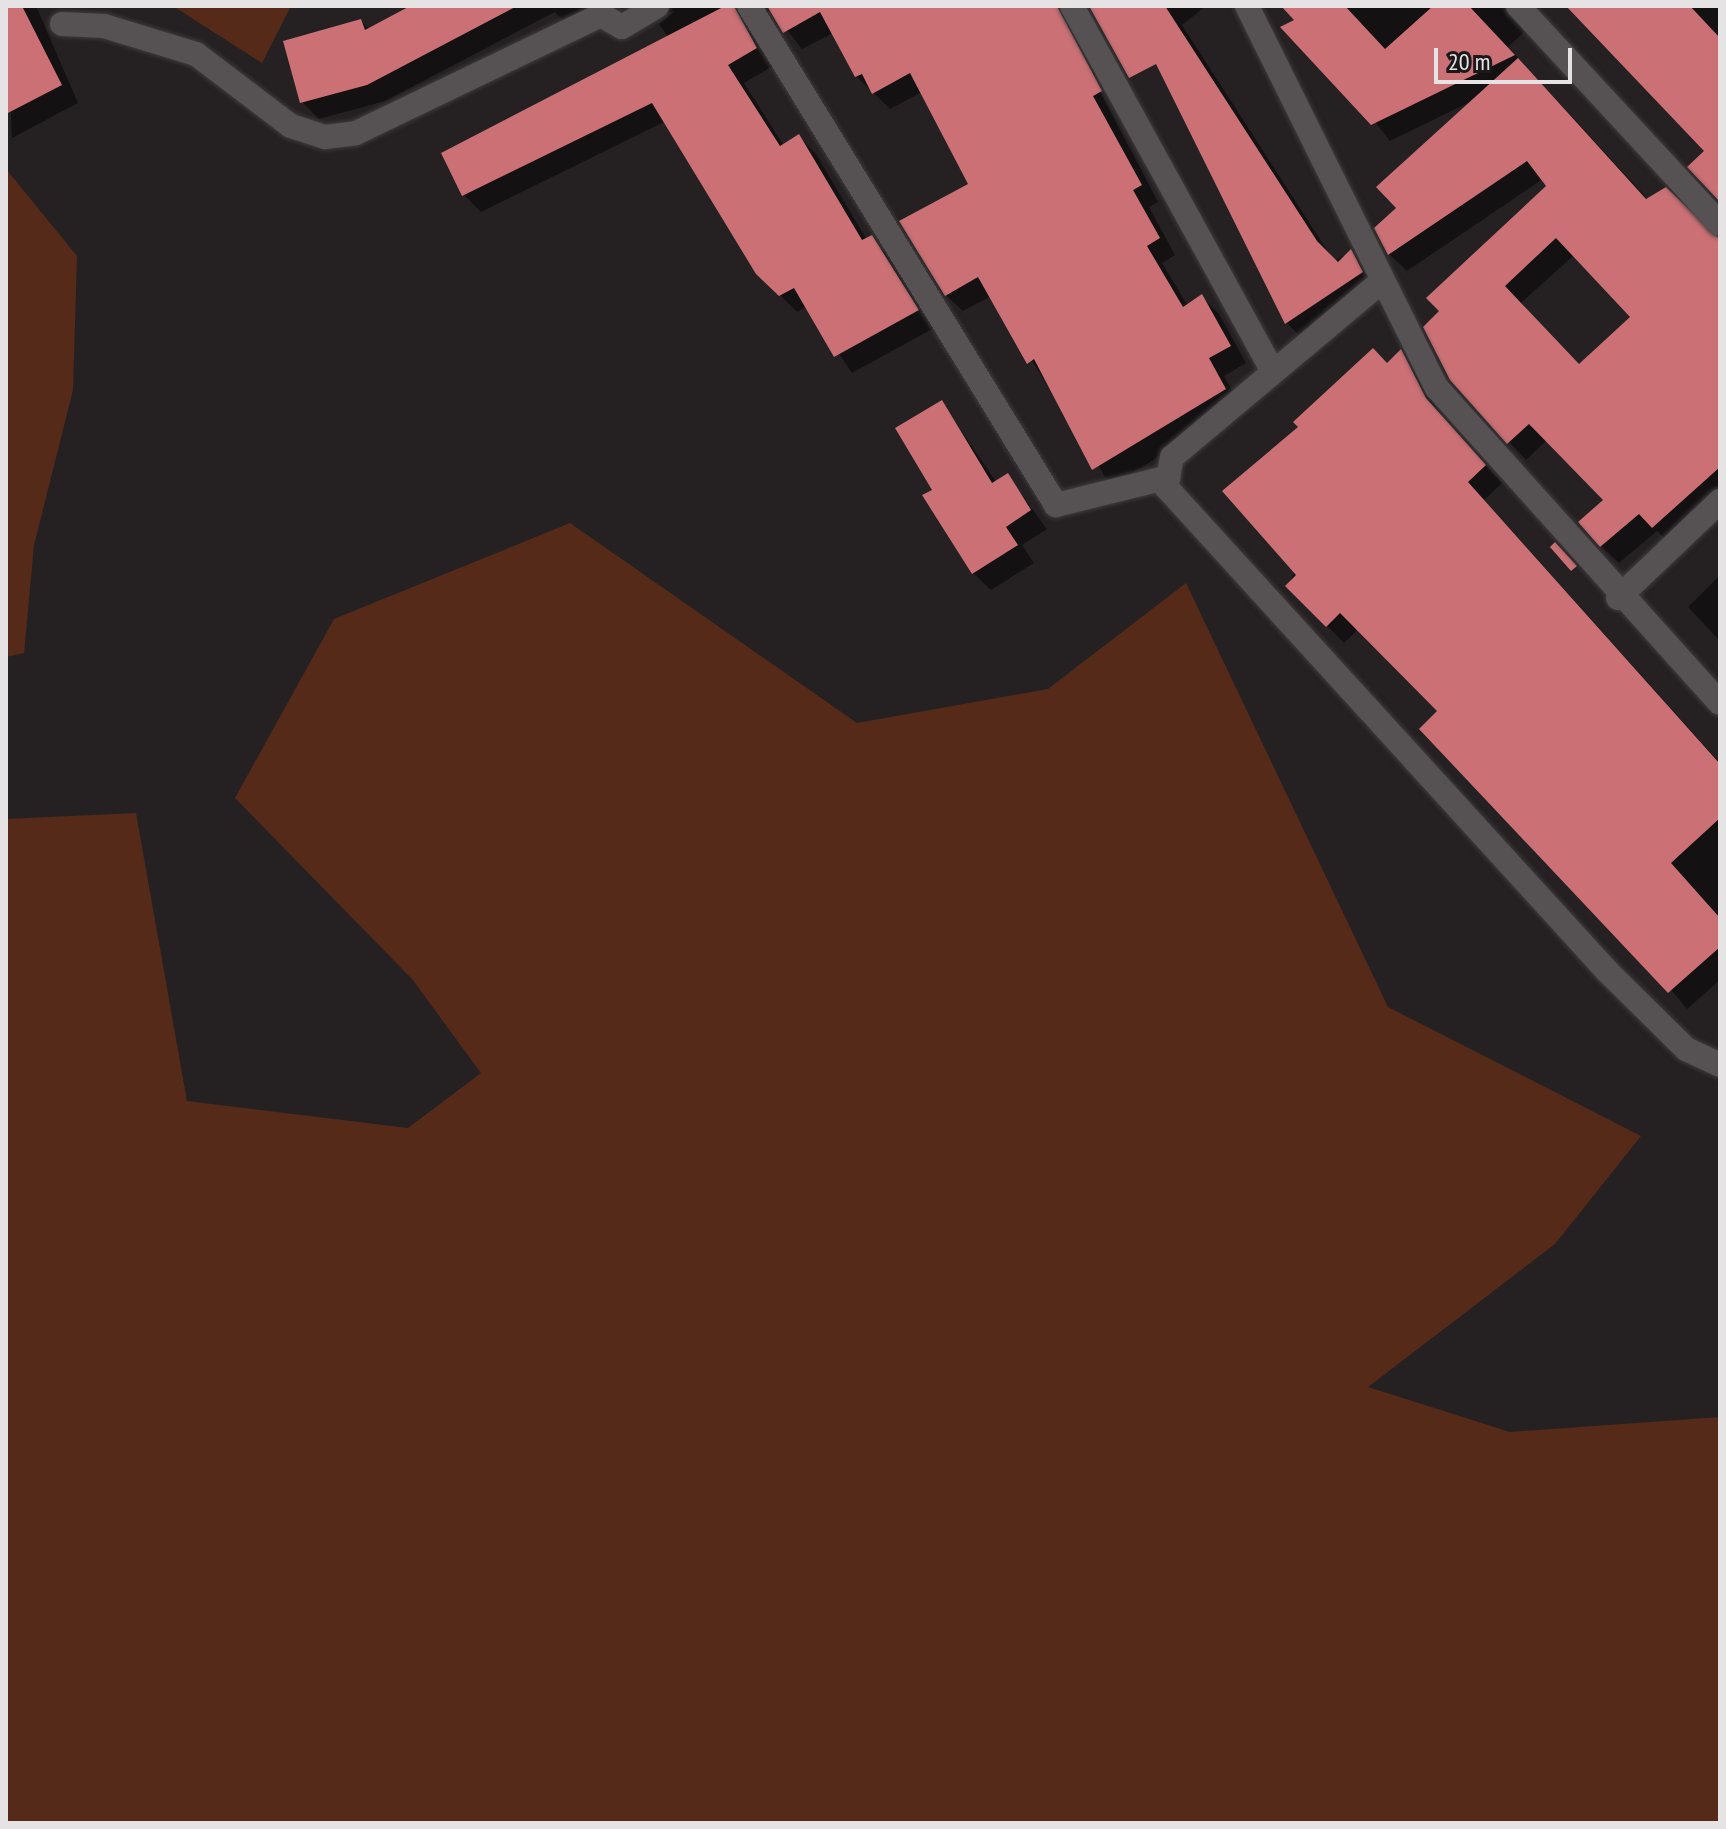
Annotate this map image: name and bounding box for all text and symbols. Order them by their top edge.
scale bar [1438,32,1576,82]
text: 20 m [1448,46,1490,77]

